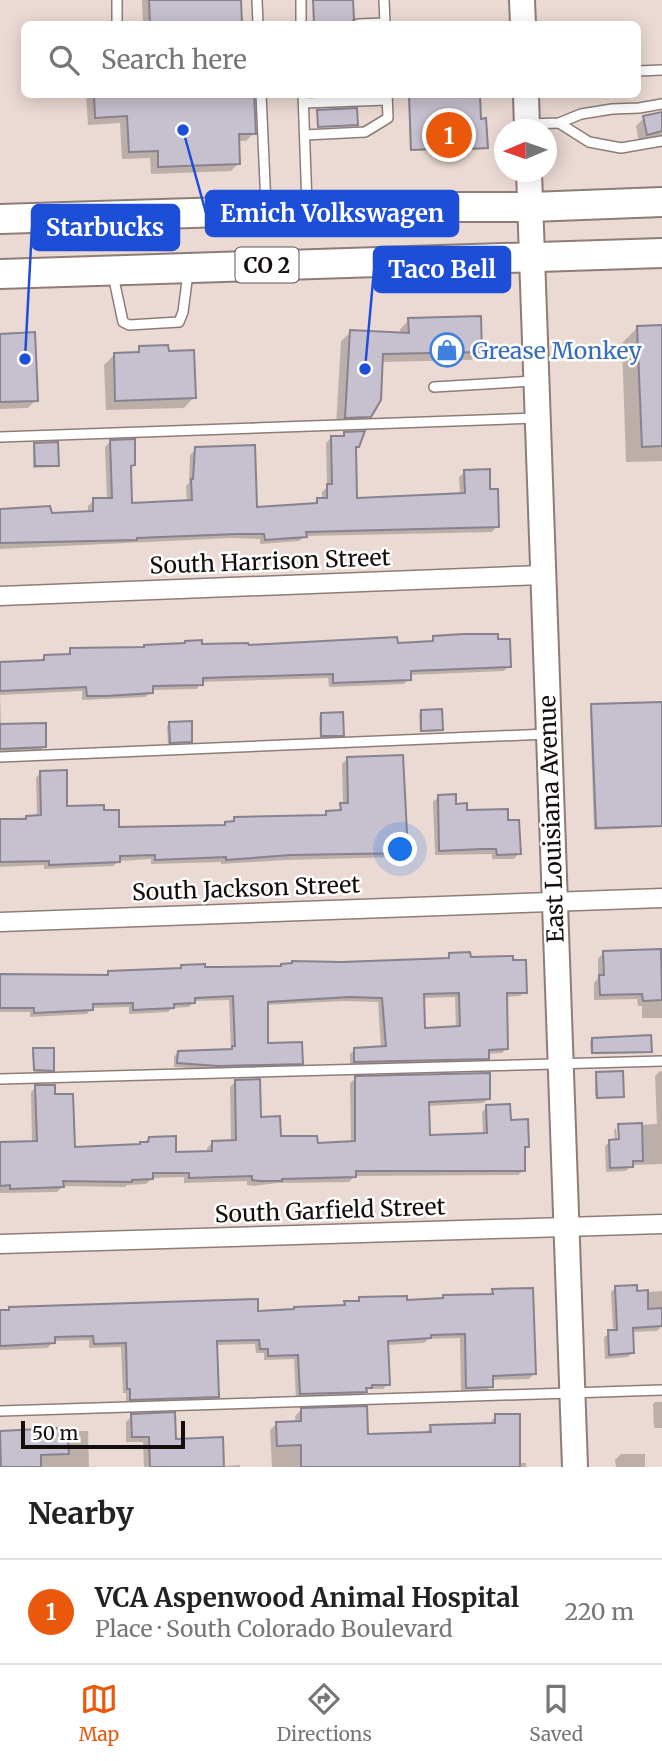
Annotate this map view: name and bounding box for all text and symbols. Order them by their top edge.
search box [21,21,641,98]
icon: search [45,41,83,79]
text: Search here [101,43,247,76]
pin: 1 [426,109,472,161]
north arrow [494,119,557,182]
callout: Emich Volkswagen [206,191,458,236]
text: Emich Volkswagen [220,198,444,229]
callout: Starbucks [32,205,179,250]
text: Starbucks [46,212,164,243]
road number: CO 2 [236,247,298,282]
callout: Taco Bell [374,247,510,292]
text: Taco Bell [388,254,496,285]
shop icon: Grease Monkey [428,331,466,369]
place label: Grease Monkey [472,336,643,365]
street label: South Harrison Street [149,542,391,580]
street label: East Louisiana Avenue [532,695,570,943]
your location [383,832,417,866]
street label: South Jackson Street [131,870,361,906]
street label: South Garfield Street [214,1191,446,1229]
scale bar [21,1418,186,1450]
text: 50 m [32,1421,78,1445]
text: Nearby [28,1494,134,1532]
text: VCA Aspenwood Animal Hospital [95,1581,519,1614]
text: 1 [46,1597,56,1626]
text: 220 m [564,1597,634,1626]
text: Place · South Colorado Boulevard [95,1614,453,1643]
tab: Map [79,1680,119,1746]
tab: Directions [277,1680,372,1746]
tab: Saved [529,1680,583,1746]

